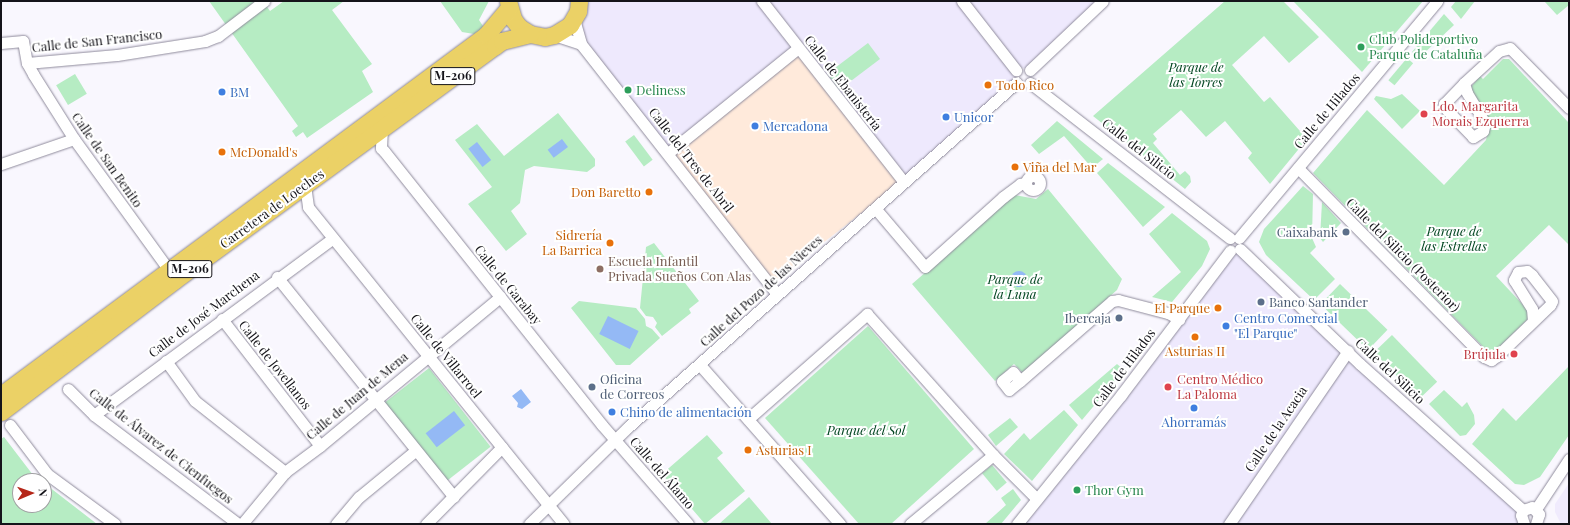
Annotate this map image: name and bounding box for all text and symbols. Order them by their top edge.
street label: Calle de San Francisco [31,26,163,56]
street label: Calle de Ebanistería [801,32,885,134]
place label: Club Polideportivo Parque de Cataluña [1369,32,1483,63]
marker: Club Polideportivo Parque de Cataluña [1356,42,1366,52]
park label: Parque de las Torres [1168,60,1224,91]
road number: M-206 [430,66,476,86]
street label: Calle de Hilados [1291,70,1363,152]
place label: Todo Rico [996,77,1054,93]
marker: Todo Rico [983,80,993,90]
place label: Deliness [636,82,685,98]
place label: BM [230,84,249,100]
marker: Deliness [623,85,633,95]
marker: BM [217,87,227,97]
place label: Ldo. Margarita Morais Ezquerra [1432,99,1529,130]
street label: Calle del Tres de Abril [645,104,737,216]
place label: Unicor [954,109,993,125]
marker: Ldo. Margarita Morais Ezquerra [1419,109,1429,119]
street label: Calle de San Benito [68,110,146,210]
marker: Unicor [941,112,951,122]
street label: Calle del Silicio [1099,115,1179,183]
place label: Mercadona [763,118,828,134]
marker: Mercadona [750,121,760,131]
place label: McDonald's [230,144,298,160]
marker: McDonald's [217,147,227,157]
place label: Viña del Mar [1023,159,1097,175]
marker: Viña del Mar [1010,162,1020,172]
street label: Carretera de Loeches [217,166,327,252]
place label: Don Baretto [571,184,641,200]
marker: Don Baretto [644,187,654,197]
street label: Calle del Silicio (Posterior) [1343,195,1463,315]
place label: Caixabank [1277,224,1338,240]
park label: Parque de las Estrellas [1421,224,1487,255]
marker: Caixabank [1341,227,1351,237]
place label: Sidrería La Barrica [542,228,602,259]
street label: Calle del Pozo de las Nieves [697,232,825,350]
marker: Sidrería La Barrica [605,238,615,248]
street label: Calle de Garabay [471,242,545,328]
place label: Escuela Infantil Privada Sueños Con Alas [608,254,752,285]
road number: M-206 [167,259,213,279]
marker: Escuela Infantil Privada Sueños Con Alas [595,264,605,274]
street label: Calle de José Marchena [146,267,262,361]
park label: Parque de la Luna [987,272,1043,303]
place label: Banco Santander [1269,294,1368,310]
marker: Banco Santander [1256,297,1266,307]
place label: El Parque [1154,300,1210,316]
marker: El Parque [1213,303,1223,313]
place label: Ibercaja [1064,310,1111,326]
street label: Calle de Villarroel [407,311,485,401]
place label: Centro Comercial "El Parque" [1234,311,1338,342]
marker: Ibercaja [1114,313,1124,323]
street label: Calle de Jovellanos [235,318,315,412]
marker: Centro Comercial "El Parque" [1221,321,1231,331]
street label: Calle de Hilados [1089,326,1159,410]
marker: Asturias II [1190,332,1200,342]
street label: Calle del Silicio [1352,335,1428,407]
place label: Asturias II [1165,343,1225,359]
place label: Brújula [1463,346,1506,362]
street label: Calle de Juan de Mena [303,349,411,443]
marker: Brújula [1509,349,1519,359]
place label: Oficina de Correos [600,372,664,403]
place label: Centro Médico La Paloma [1177,372,1263,403]
marker: Centro Médico La Paloma [1162,381,1174,393]
marker: Oficina de Correos [587,382,597,392]
street label: Calle de la Acacia [1241,383,1311,475]
street label: Calle de Álvarez de Cienfuegos [86,385,236,507]
marker: Ahorramás [1189,403,1199,413]
place label: Chino de alimentación [620,404,752,420]
marker: Chino de alimentación [607,407,617,417]
place label: Ahorramás [1162,414,1226,430]
park label: Parque del Sol [826,422,906,438]
street label: Calle del Álamo [626,434,698,512]
place label: Asturias I [756,442,812,458]
marker: Asturias I [743,445,753,455]
north arrow [12,473,52,513]
place label: Thor Gym [1085,482,1144,498]
marker: Thor Gym [1072,485,1082,495]
text: N [36,488,51,497]

